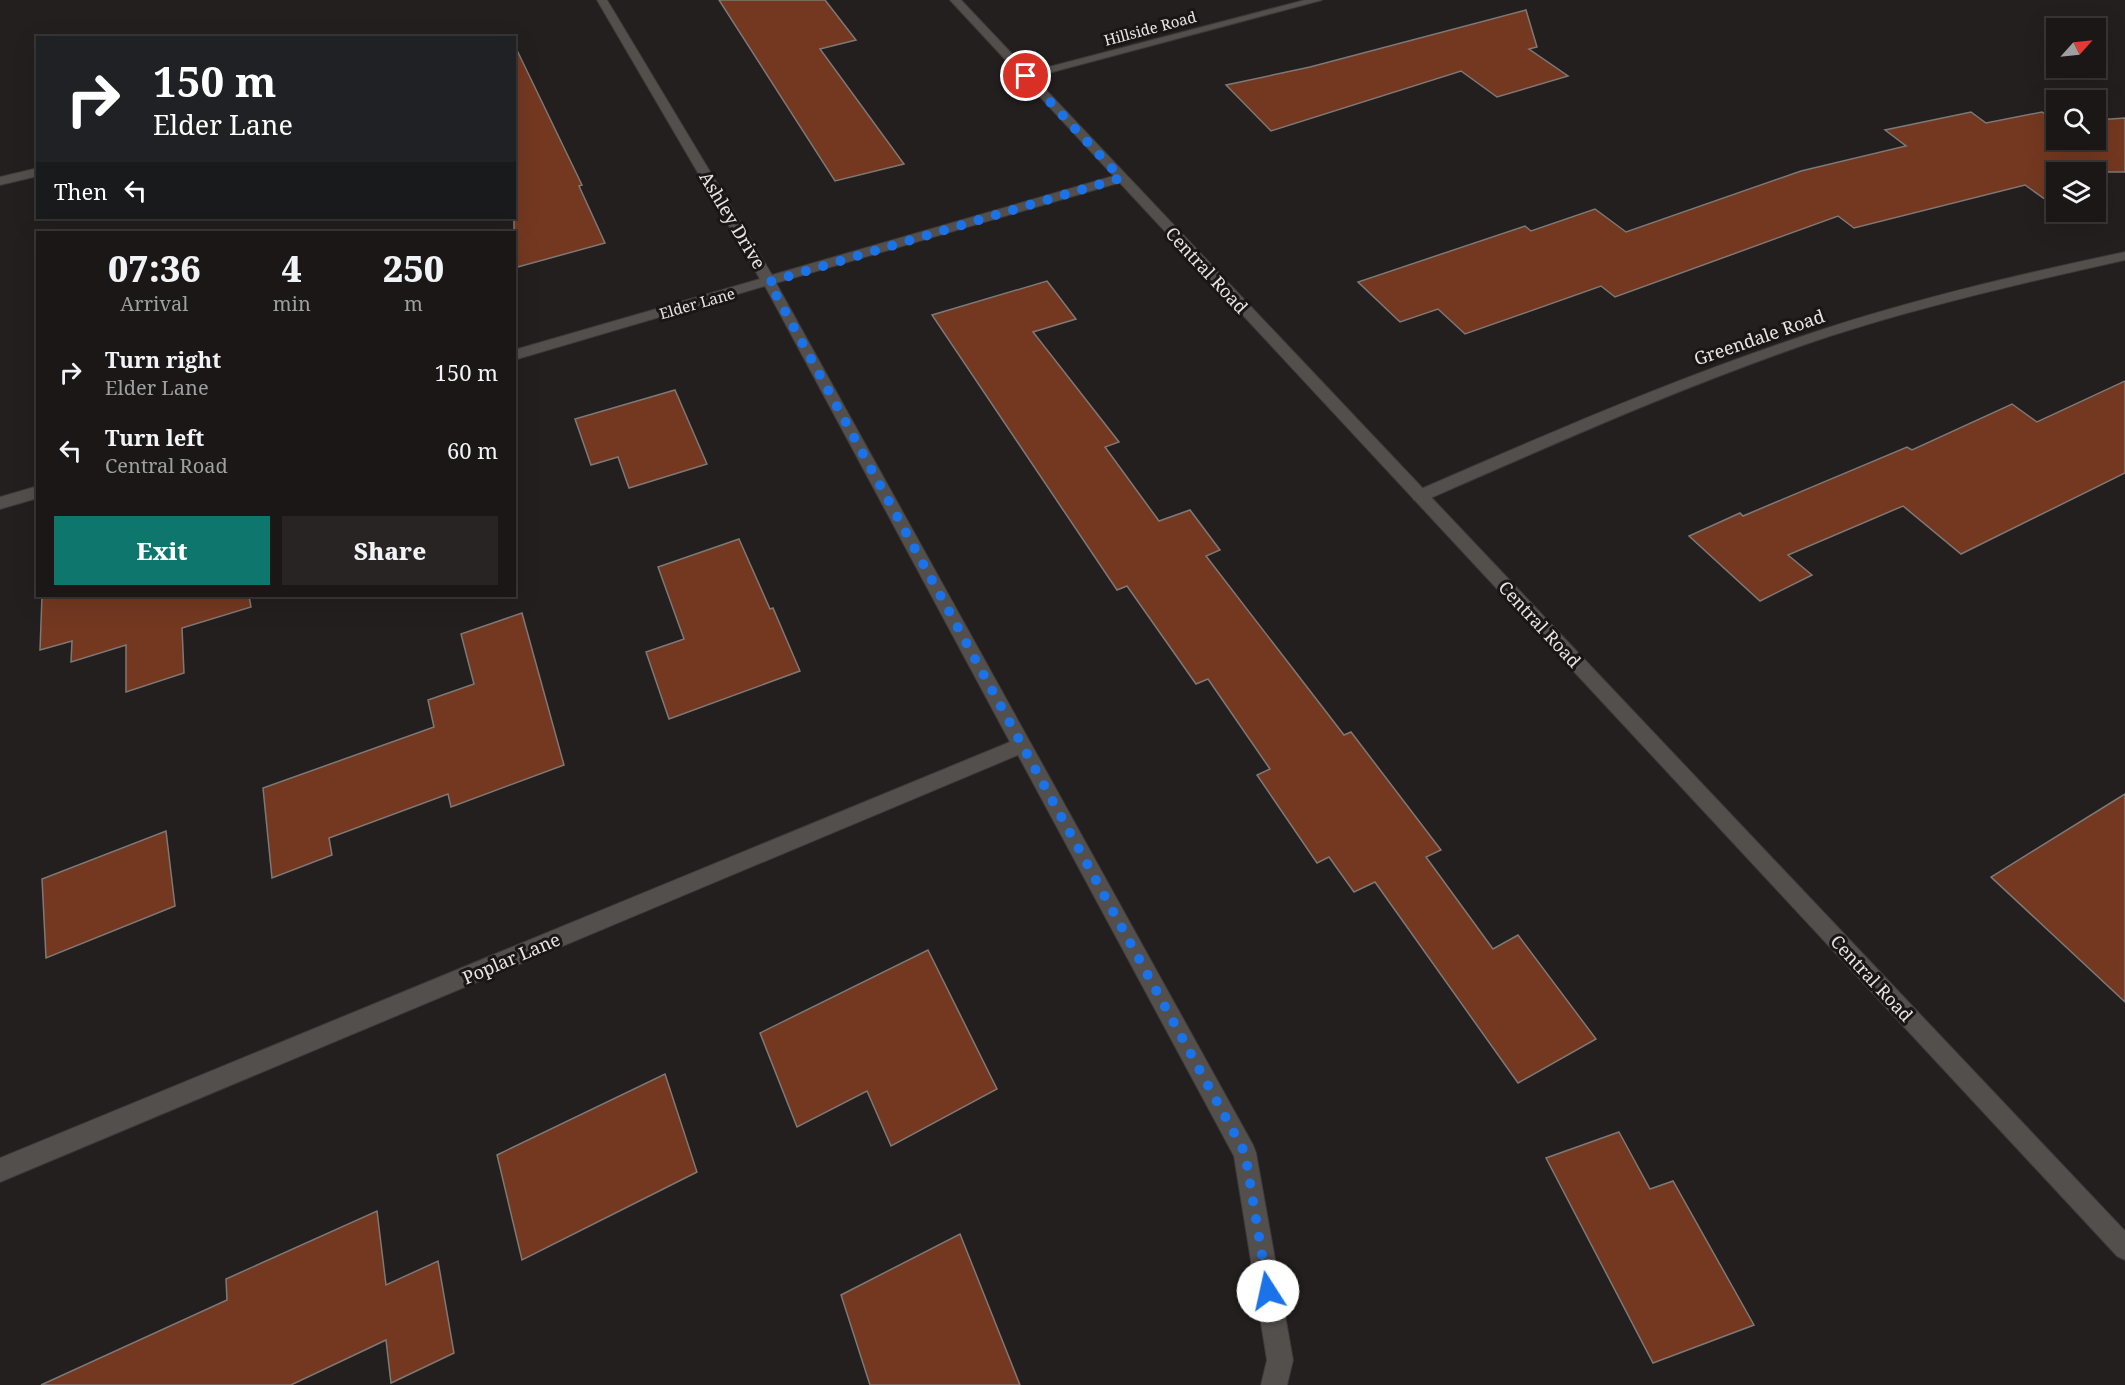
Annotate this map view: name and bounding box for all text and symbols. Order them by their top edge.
street label: Hillside Road [1102,6,1198,50]
north arrow [2046,18,2106,78]
map controls [2046,18,2106,222]
pin [1000,50,1051,101]
text: 150 m [153,52,277,109]
icon: arrive [1009,59,1042,92]
icon: right [54,60,132,138]
button: search [2046,90,2106,150]
text: Elder Lane [153,106,293,143]
button: layers [2046,162,2106,222]
street label: Ashley Drive [694,167,772,273]
icon: left [119,174,152,207]
text: Then [54,176,107,206]
street label: Central Road [1161,221,1253,319]
text: 07:36 [108,244,201,293]
text: 4 [282,244,302,293]
text: 250 [383,244,444,293]
street label: Elder Lane [657,283,737,323]
text: Arrival [120,290,189,317]
text: min [273,290,311,317]
text: m [404,290,423,317]
street label: Greendale Road [1690,303,1828,371]
text: Turn right [105,344,221,374]
icon: right [54,356,87,389]
text: 150 m [435,357,498,387]
text: Elder Lane [105,374,209,401]
text: Turn left [105,422,204,452]
icon: left [54,434,87,467]
text: 60 m [447,435,498,465]
text: Central Road [105,452,228,479]
button: Exit [54,516,270,585]
button: Share [282,516,498,585]
street label: Central Road [1494,575,1586,673]
street label: Poplar Lane [459,927,563,989]
street label: Central Road [1826,929,1918,1027]
position arrow [1236,1259,1300,1323]

